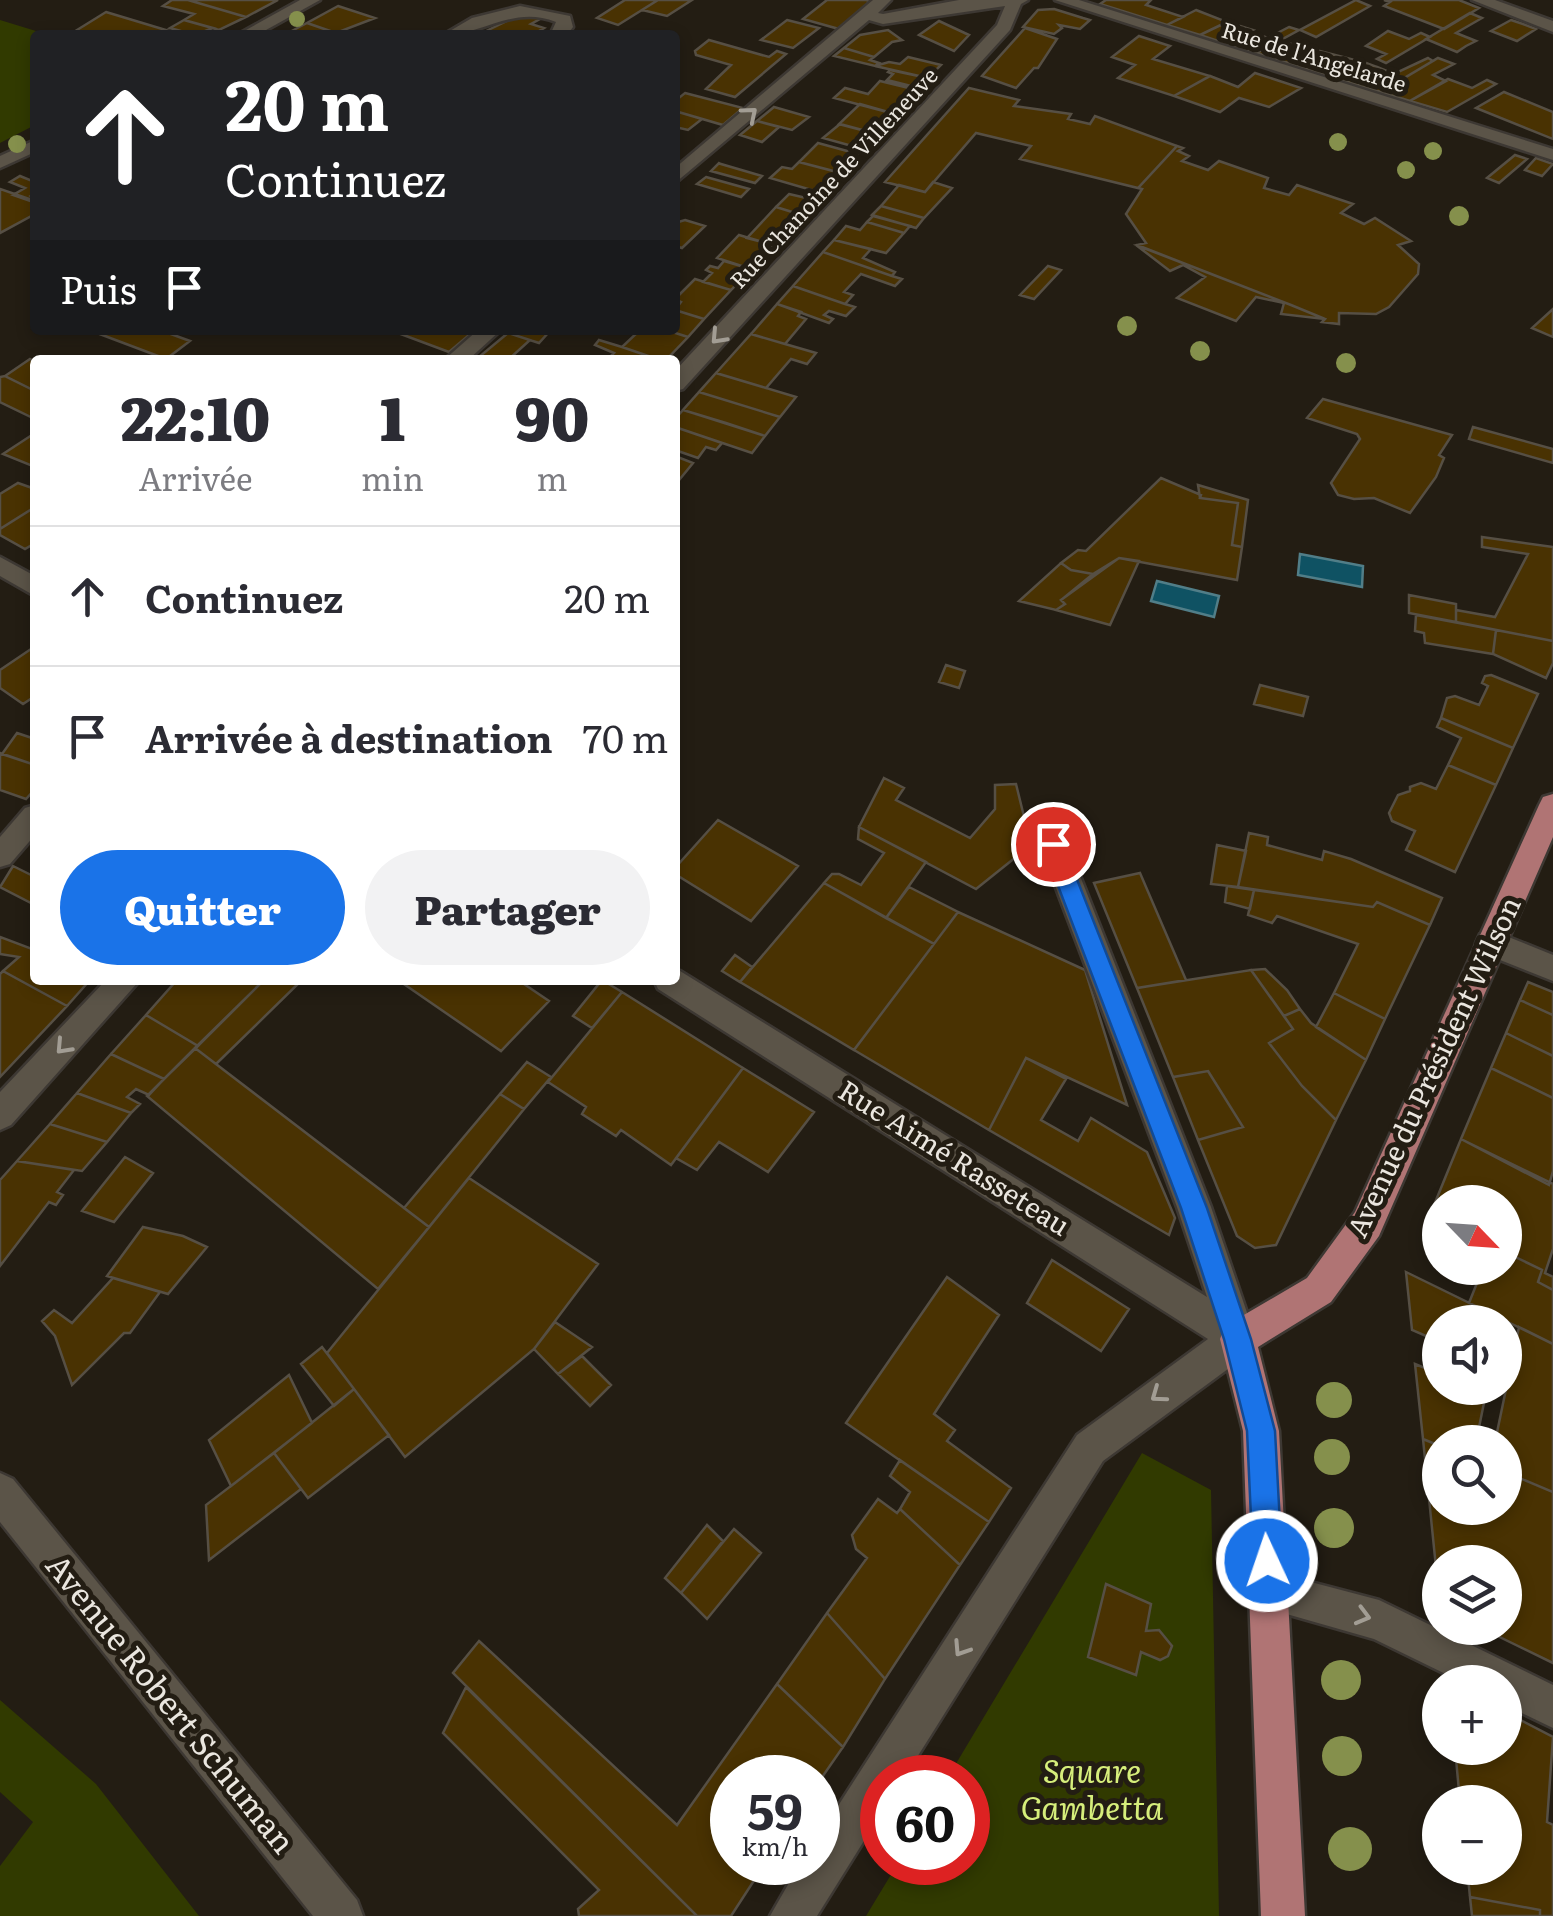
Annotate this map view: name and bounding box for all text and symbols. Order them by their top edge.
street label: Rue de l'Angelarde [1218,12,1411,99]
text: 20 m [225,49,390,153]
street label: Rue Chanoine de Villeneuve [721,59,945,295]
icon: ahead [60,70,190,200]
one-way arrow [738,108,756,126]
text: Continuez [225,144,446,211]
text: Puis [60,259,137,316]
icon: arrive [157,260,212,315]
one-way arrow [712,325,730,344]
text: 22:10 [121,370,270,459]
text: 1 [380,370,405,459]
text: 90 [515,370,589,459]
text: Arrivée [138,453,253,501]
text: min [361,453,424,501]
text: m [536,453,567,501]
text: Continuez [145,568,343,625]
text: 20 m [564,568,650,625]
icon: ahead [60,569,115,624]
text: Arrivée à destination [145,708,553,765]
text: 70 m [583,708,668,765]
icon: arrive [60,709,115,764]
pin [1011,802,1096,887]
icon: arrive [1026,817,1081,872]
button: Quitter [60,850,345,965]
button: Partager [365,850,650,965]
street label: Avenue du Président Wilson [1335,889,1530,1243]
one-way arrow [57,1036,75,1054]
street label: Rue Aimé Rasseteau [831,1068,1079,1245]
north arrow [1422,1185,1522,1285]
map controls [1422,1185,1522,1885]
button: sound [1422,1305,1522,1405]
one-way arrow [1151,1384,1169,1401]
button: search [1422,1425,1522,1525]
position arrow [1215,1509,1319,1613]
street label: Avenue Robert Schuman [36,1542,309,1862]
button: layers [1422,1545,1522,1645]
one-way arrow [1354,1605,1371,1626]
one-way arrow [954,1639,973,1657]
button: + [1422,1665,1522,1765]
park label: Square Gambetta [1021,1745,1164,1830]
speed limit sign: 60 [860,1755,990,1885]
text: 59 [747,1771,803,1845]
button: − [1422,1785,1522,1885]
text: km/h [742,1827,808,1864]

